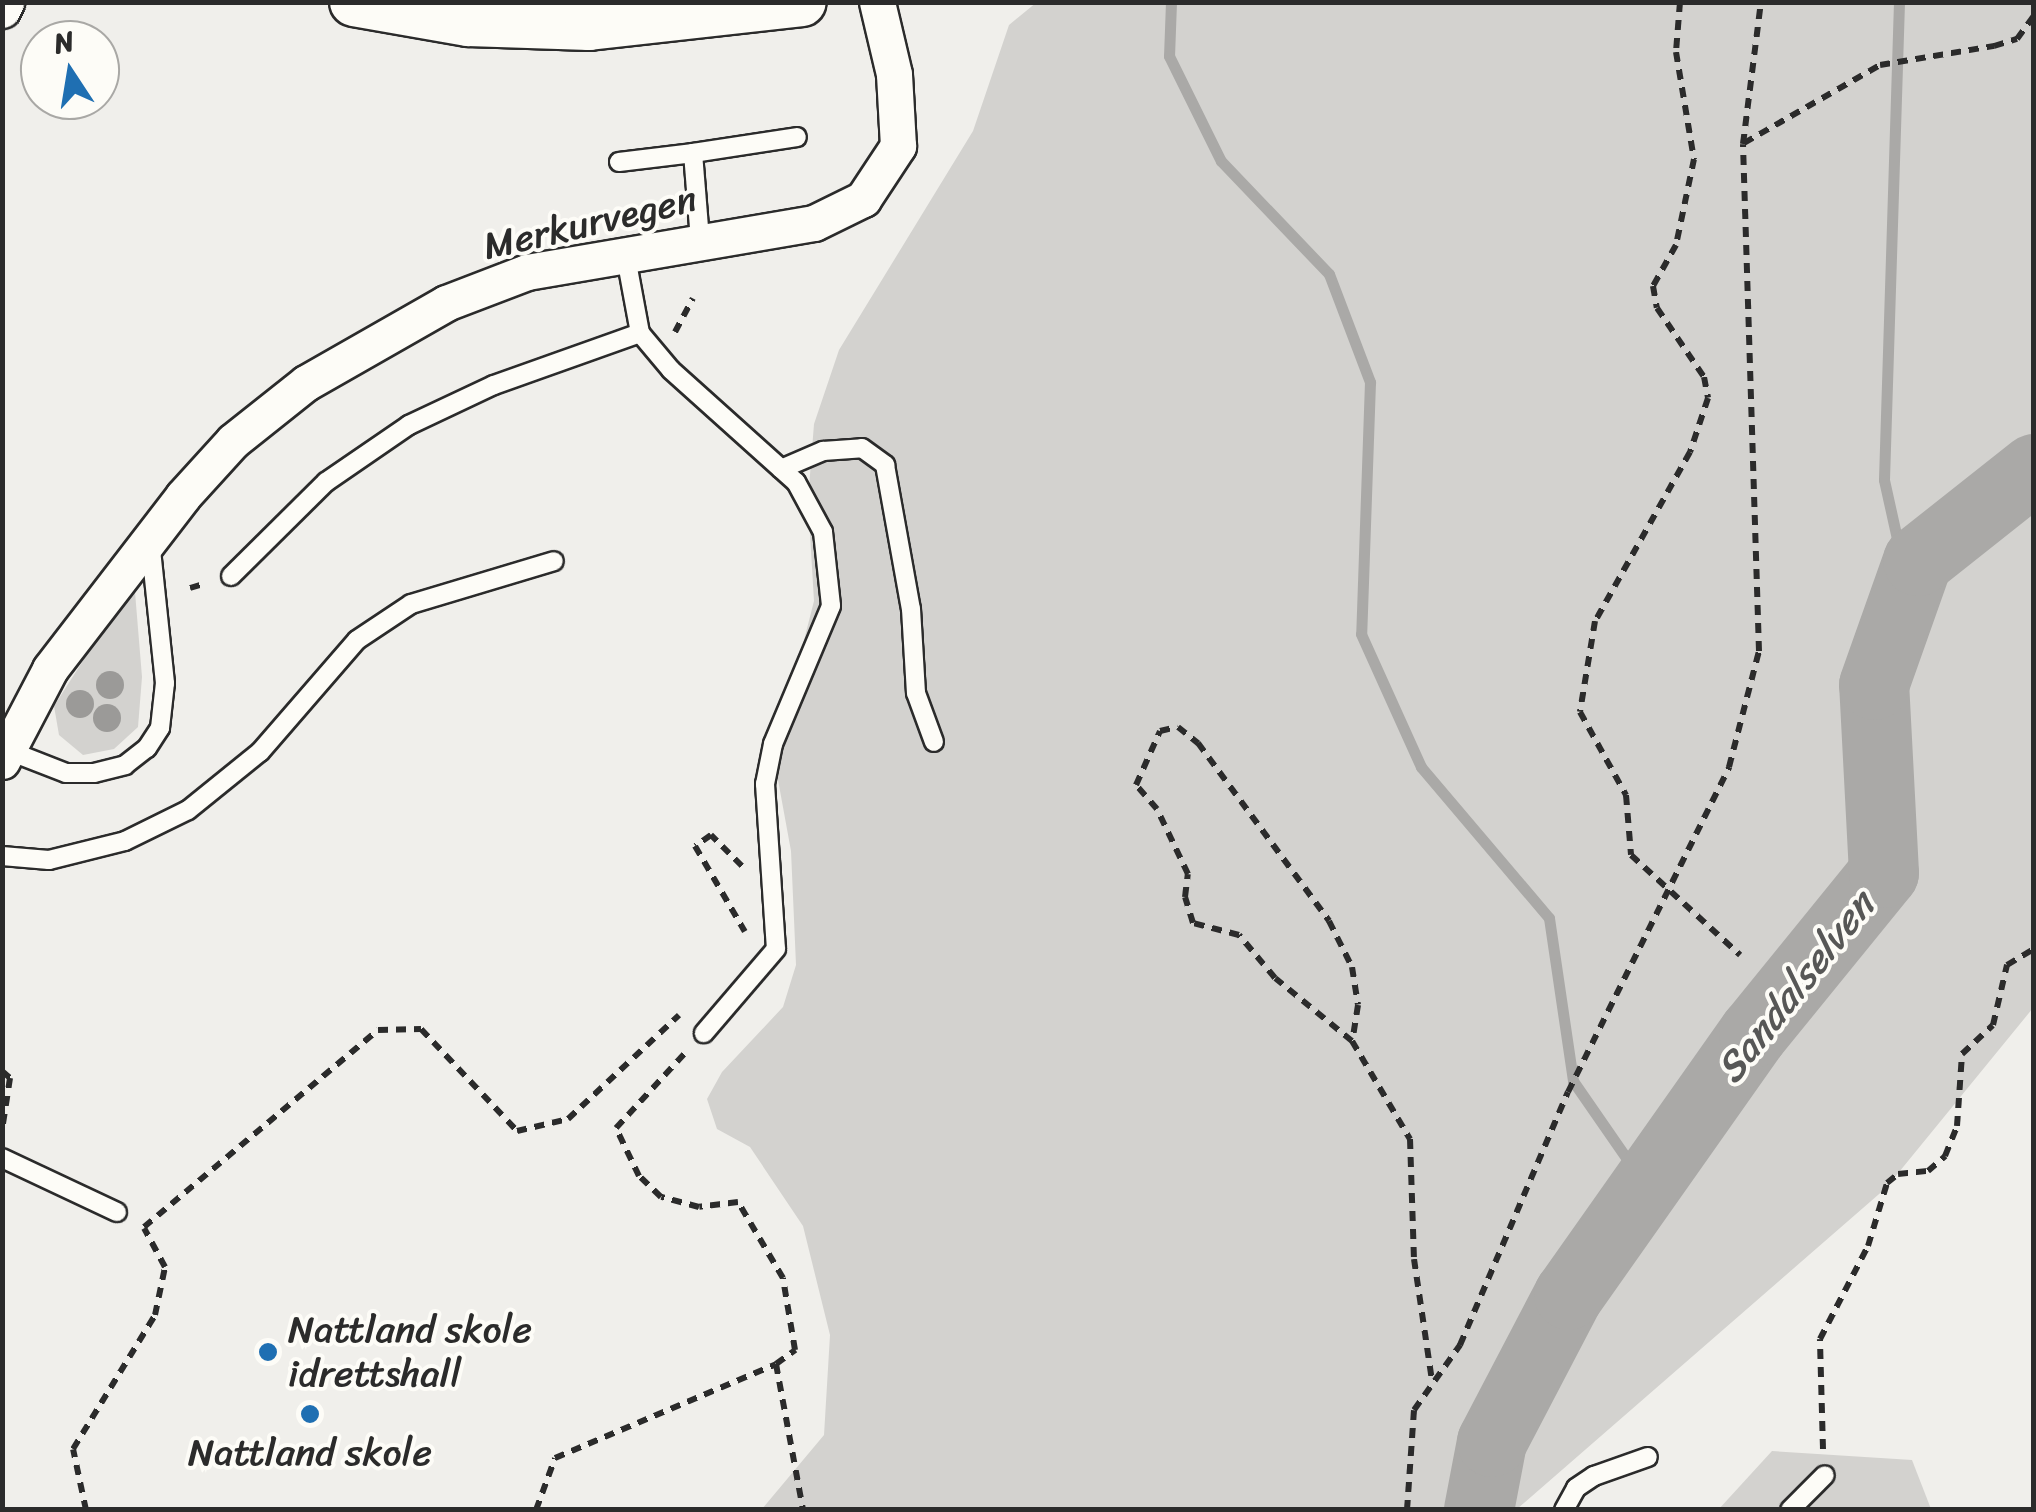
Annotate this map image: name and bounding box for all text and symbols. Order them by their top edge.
text: N [49,16,79,68]
north arrow [20,20,120,120]
street label: Merkurvegen [479,176,701,270]
water label: Sandalselven [1706,882,1884,1092]
place label: Nattland skole idrettshall [288,1307,532,1396]
marker: Nattland skole idrettshall [257,1341,279,1363]
marker: Nattland skole [299,1403,321,1425]
place label: Nattland skole [188,1430,432,1476]

